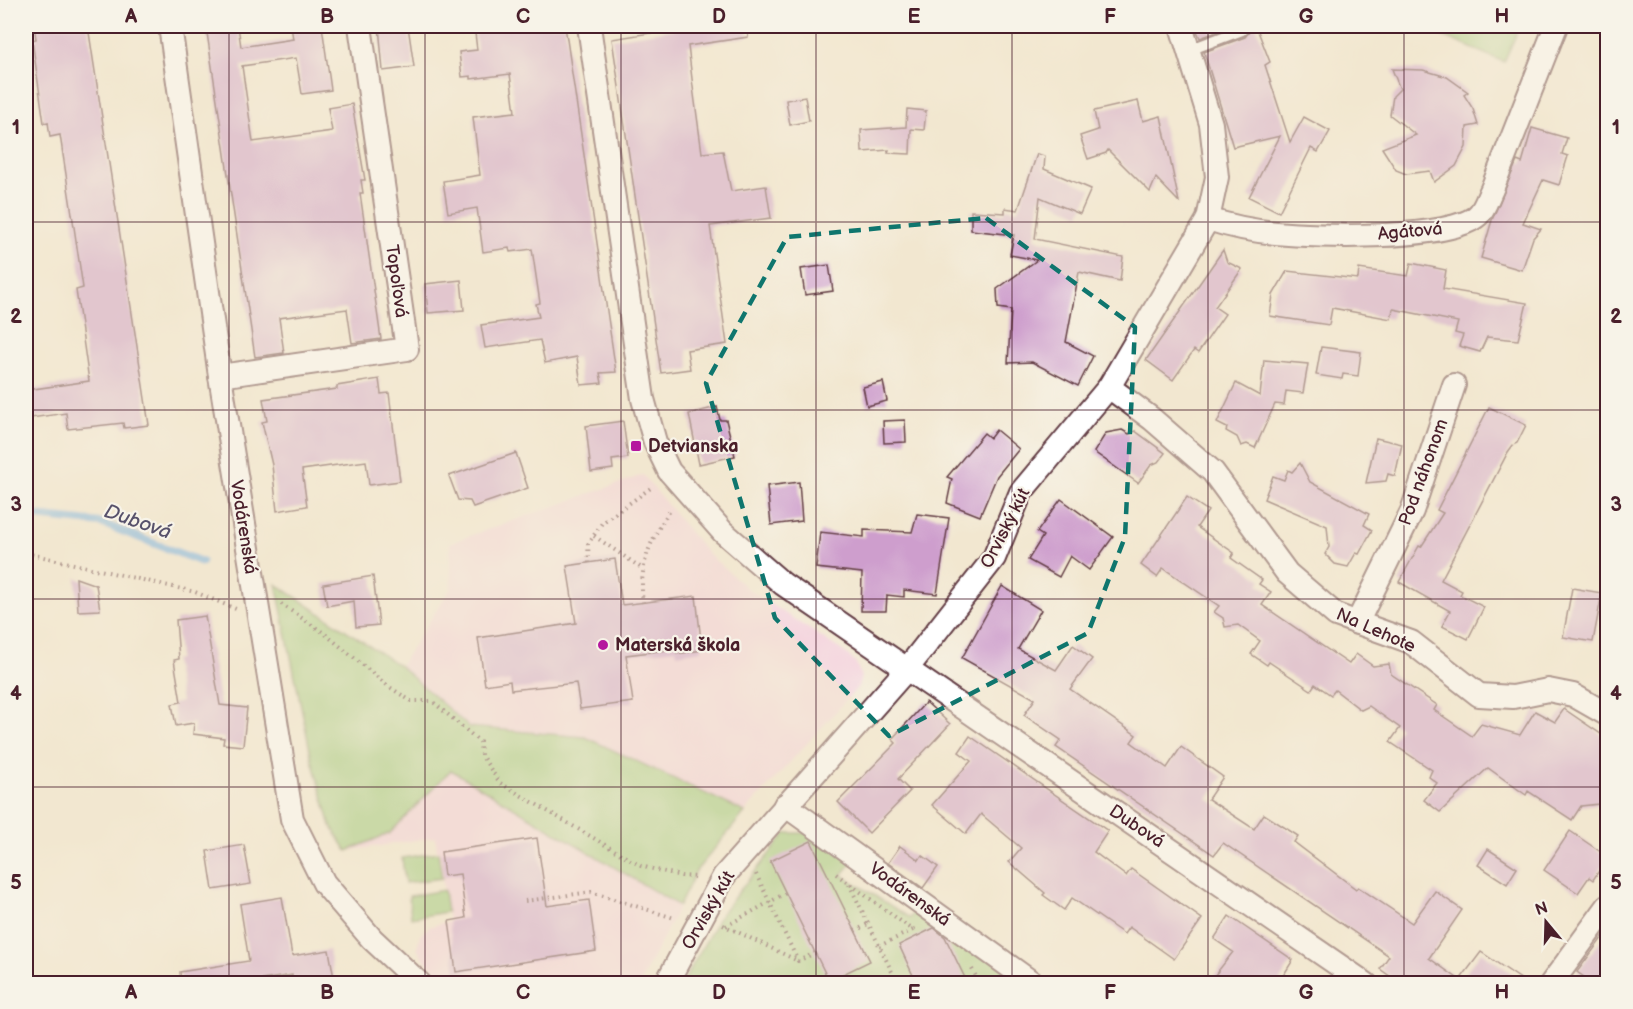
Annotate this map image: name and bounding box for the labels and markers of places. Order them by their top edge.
place label: Detvianska [648,436,739,457]
marker: Detvianska [629,439,643,453]
place label: Materská škola [615,635,740,656]
marker: Materská škola [596,638,610,652]

